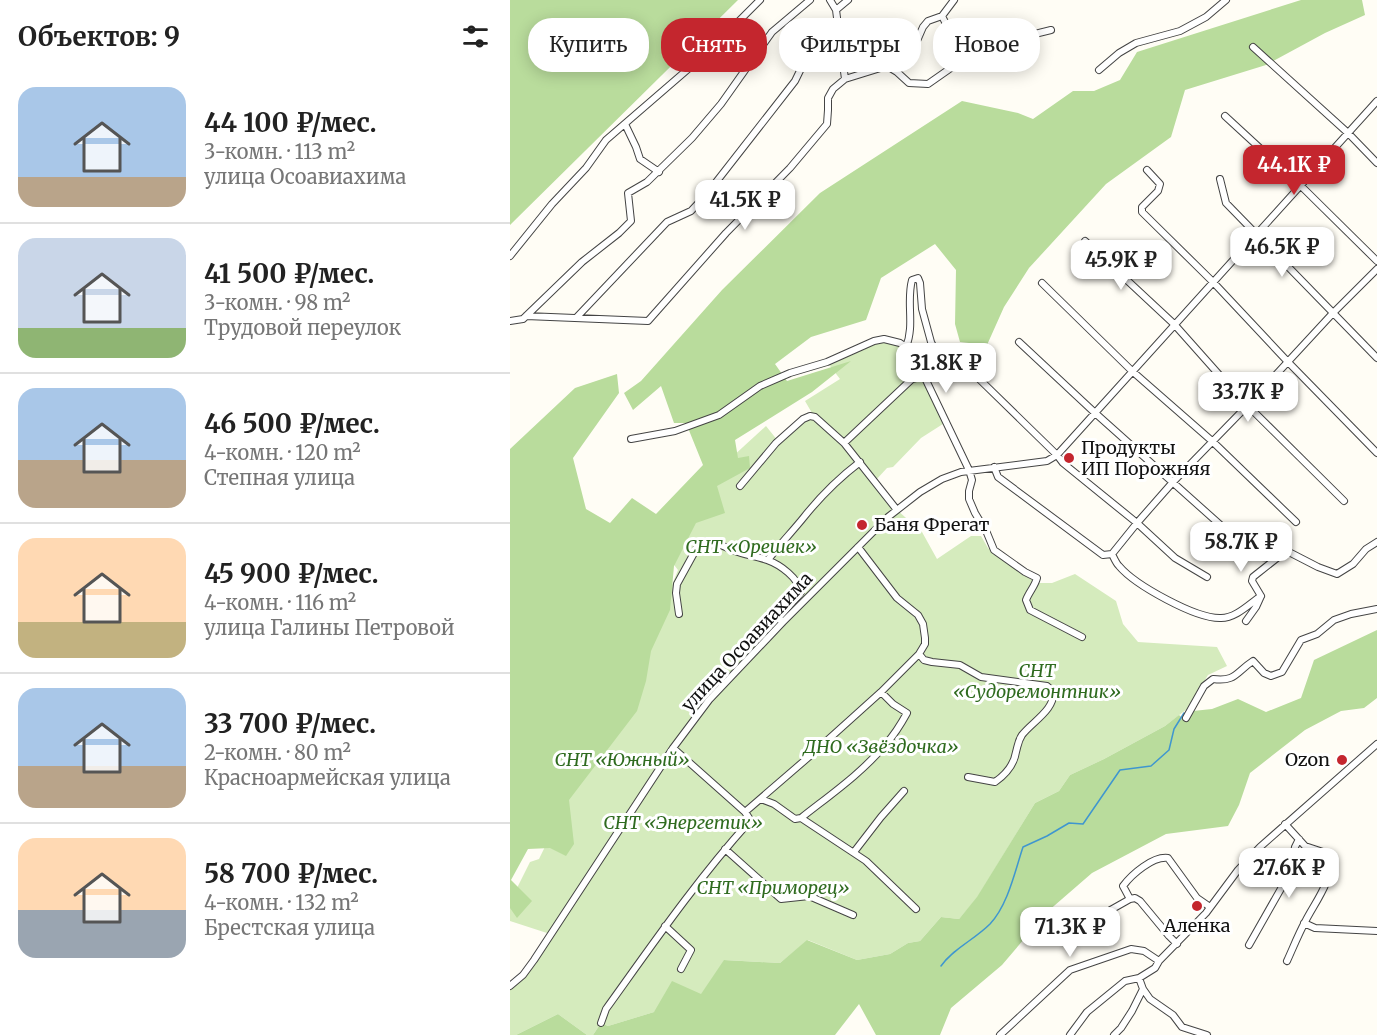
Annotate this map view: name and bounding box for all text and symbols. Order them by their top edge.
chip: Купить [528,18,649,72]
chip: Снять [661,18,767,72]
chip: Фильтры [779,18,921,72]
chip: Новое [933,18,1040,72]
text: Объектов: 9 [18,20,180,53]
icon: filters [459,20,492,53]
text: 44 100 ₽/мес. [204,106,377,139]
icon: home [66,111,138,183]
text: 3-комн. · 113 m² [204,139,355,164]
pin: 44.1K ₽ [1239,145,1349,196]
text: 44.1K ₽ [1257,152,1331,177]
text: улица Осоавиахима [204,164,406,189]
pin: 41.5K ₽ [690,180,800,231]
text: 41.5K ₽ [709,187,781,212]
pin: 46.5K ₽ [1227,227,1337,278]
text: 46.5K ₽ [1244,234,1320,259]
pin: 45.9K ₽ [1066,240,1176,291]
text: 45.9K ₽ [1085,247,1157,272]
text: 41 500 ₽/мес. [204,257,374,290]
icon: home [66,262,138,334]
text: 3-комн. · 98 m² [204,290,350,315]
text: Трудовой переулок [204,315,401,340]
pin: 31.8K ₽ [891,343,1001,394]
text: 31.8K ₽ [910,350,982,375]
pin: 33.7K ₽ [1193,372,1303,423]
text: 33.7K ₽ [1212,379,1284,404]
text: 46 500 ₽/мес. [204,407,380,440]
icon: home [66,412,138,484]
place label: Продукты ИП Порожняя [1081,436,1211,480]
text: 4-комн. · 120 m² [204,440,361,465]
marker: Продукты ИП Порожняя [1062,451,1076,465]
text: Степная улица [204,465,355,490]
place label: Баня Фрегат [874,513,990,536]
marker: Баня Фрегат [855,518,869,532]
pin: 58.7K ₽ [1186,522,1296,573]
text: 58.7K ₽ [1204,529,1278,554]
park label: СНТ «Орешек» [685,535,817,558]
text: 45 900 ₽/мес. [204,557,379,590]
icon: home [66,562,138,634]
street label: улица Осоавиахима [676,567,817,716]
text: 4-комн. · 116 m² [204,590,356,615]
text: улица Галины Петровой [204,615,455,640]
park label: СНТ «Судоремонтник» [953,659,1121,703]
text: 33 700 ₽/мес. [204,707,376,740]
icon: home [66,712,138,784]
park label: ДНО «Звёздочка» [801,735,959,758]
text: 2-комн. · 80 m² [204,740,351,765]
park label: СНТ «Южный» [554,748,690,771]
place label: Ozon [1285,748,1330,771]
marker: Ozon [1335,753,1349,767]
text: Красноармейская улица [204,765,451,790]
park label: СНТ «Энергетик» [603,811,763,834]
pin: 27.6K ₽ [1234,848,1344,899]
text: 27.6K ₽ [1253,855,1325,880]
text: 58 700 ₽/мес. [204,857,378,890]
icon: home [66,862,138,934]
park label: СНТ «Приморец» [696,876,850,899]
text: 4-комн. · 132 m² [204,890,359,915]
marker: Аленка [1190,899,1204,913]
pin: 71.3K ₽ [1015,907,1125,958]
text: 71.3K ₽ [1034,914,1106,939]
place label: Аленка [1163,914,1231,937]
text: Брестская улица [204,915,375,940]

